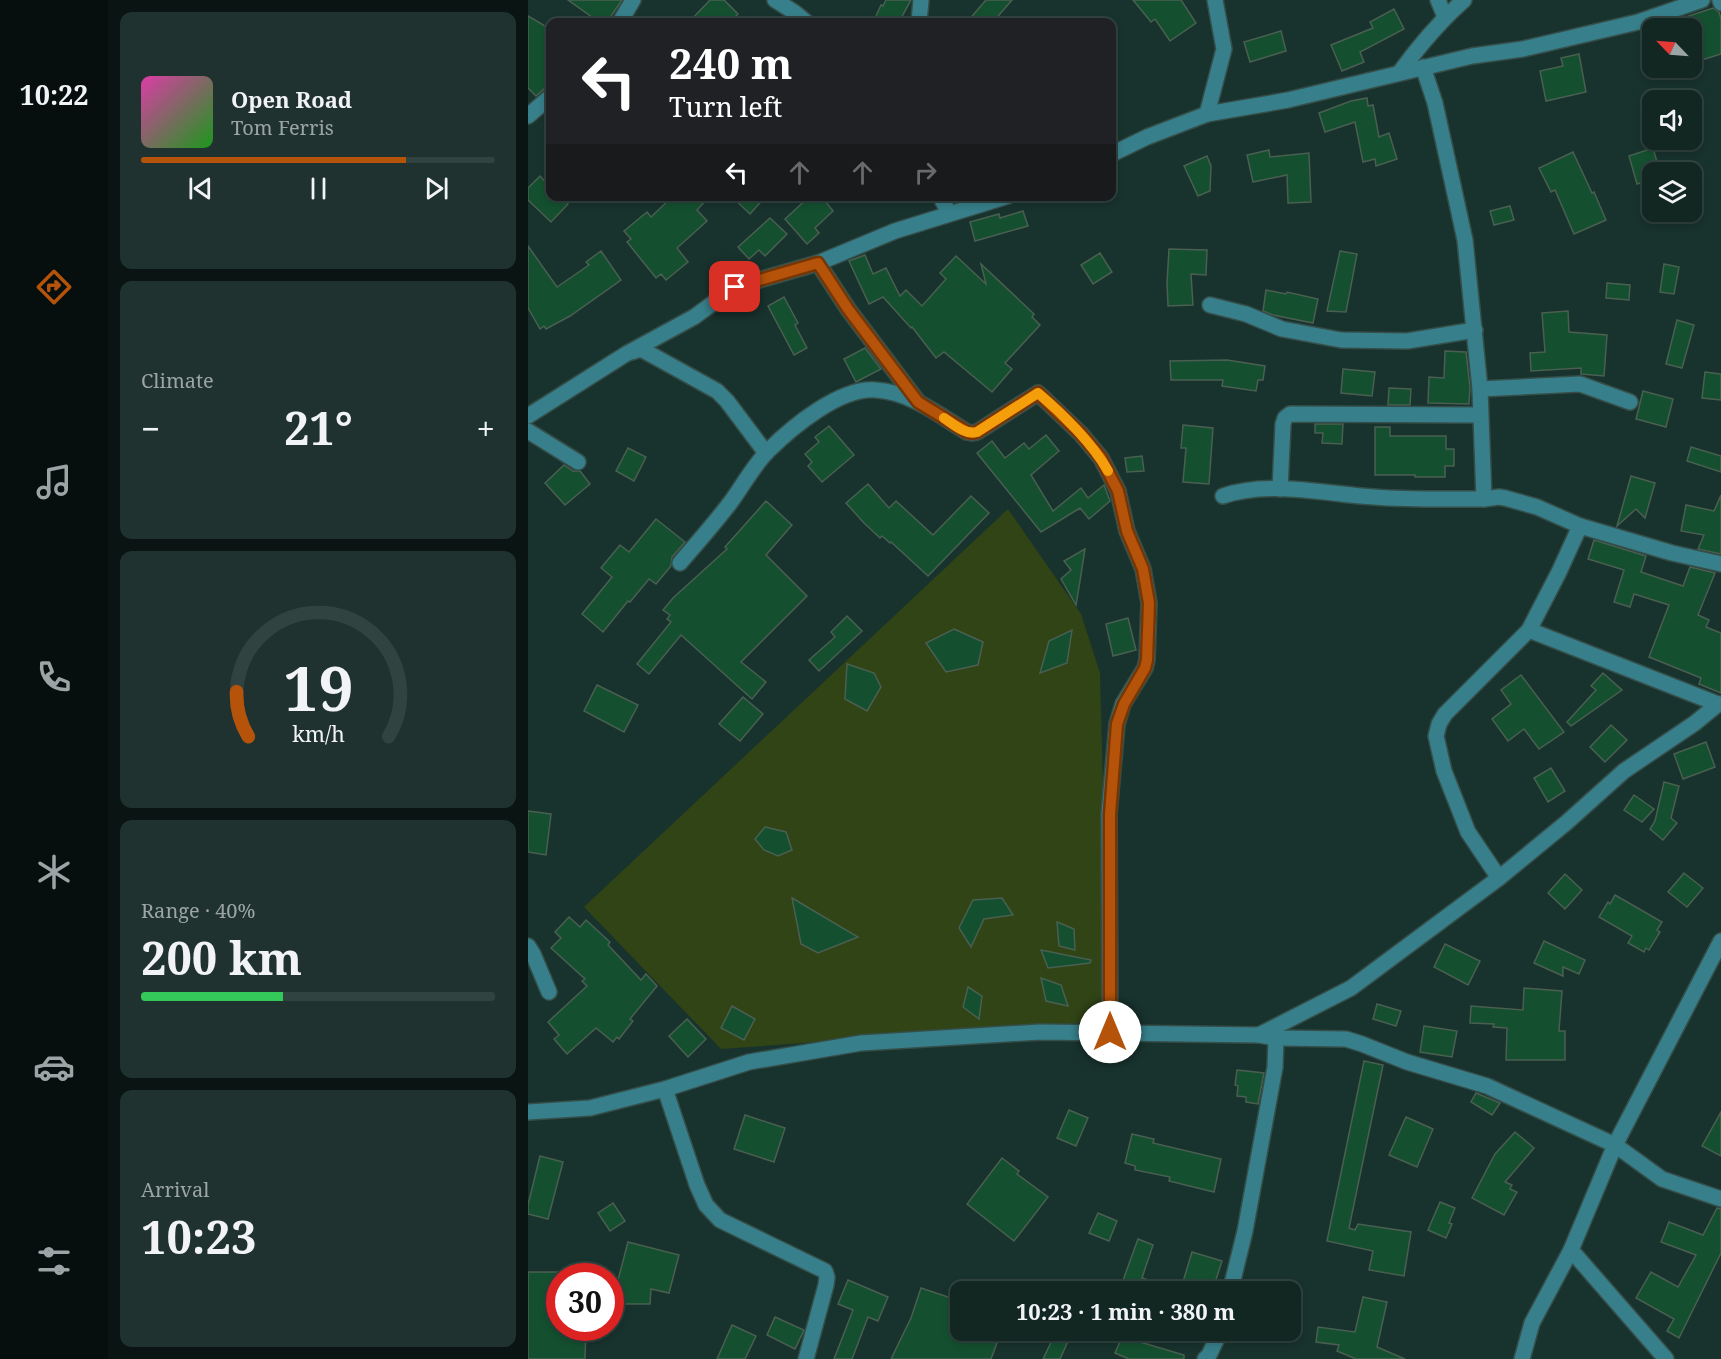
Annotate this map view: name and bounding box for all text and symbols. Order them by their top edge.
north arrow [1642,18,1702,78]
map controls [1642,18,1702,222]
text: 240 m [669,34,793,91]
icon: left [570,42,648,120]
text: 10:22 [19,76,89,113]
text: Open Road [231,84,352,114]
text: Turn left [669,88,782,125]
button: sound [1642,90,1702,150]
text: Tom Ferris [231,114,334,141]
icon: left [720,156,753,189]
icon: ahead [783,156,816,189]
icon: ahead [846,156,879,189]
icon: right [909,156,942,189]
button: layers [1642,162,1702,222]
icon: previous [184,172,217,205]
icon: pause [302,172,335,205]
icon: next [420,172,453,205]
pin [709,261,760,312]
icon: directions [33,266,75,308]
icon: arrive [718,270,751,303]
text: Climate [141,367,214,394]
text: 21° [284,397,353,458]
text: − [141,406,160,451]
text: + [477,406,495,451]
icon: music [33,461,75,503]
text: 19 [283,644,353,729]
icon: phone [33,656,75,698]
text: km/h [292,719,345,748]
icon: climate [33,851,75,893]
text: Range · 40% [141,897,255,924]
text: 200 km [141,927,302,988]
position arrow [1078,1000,1142,1064]
icon: car [33,1046,75,1088]
text: Arrival [141,1176,209,1203]
text: 10:23 [141,1206,256,1267]
icon: filters [33,1240,75,1282]
speed limit sign: 30 [546,1263,624,1341]
text: 10:23 · 1 min · 380 m [1016,1296,1235,1326]

